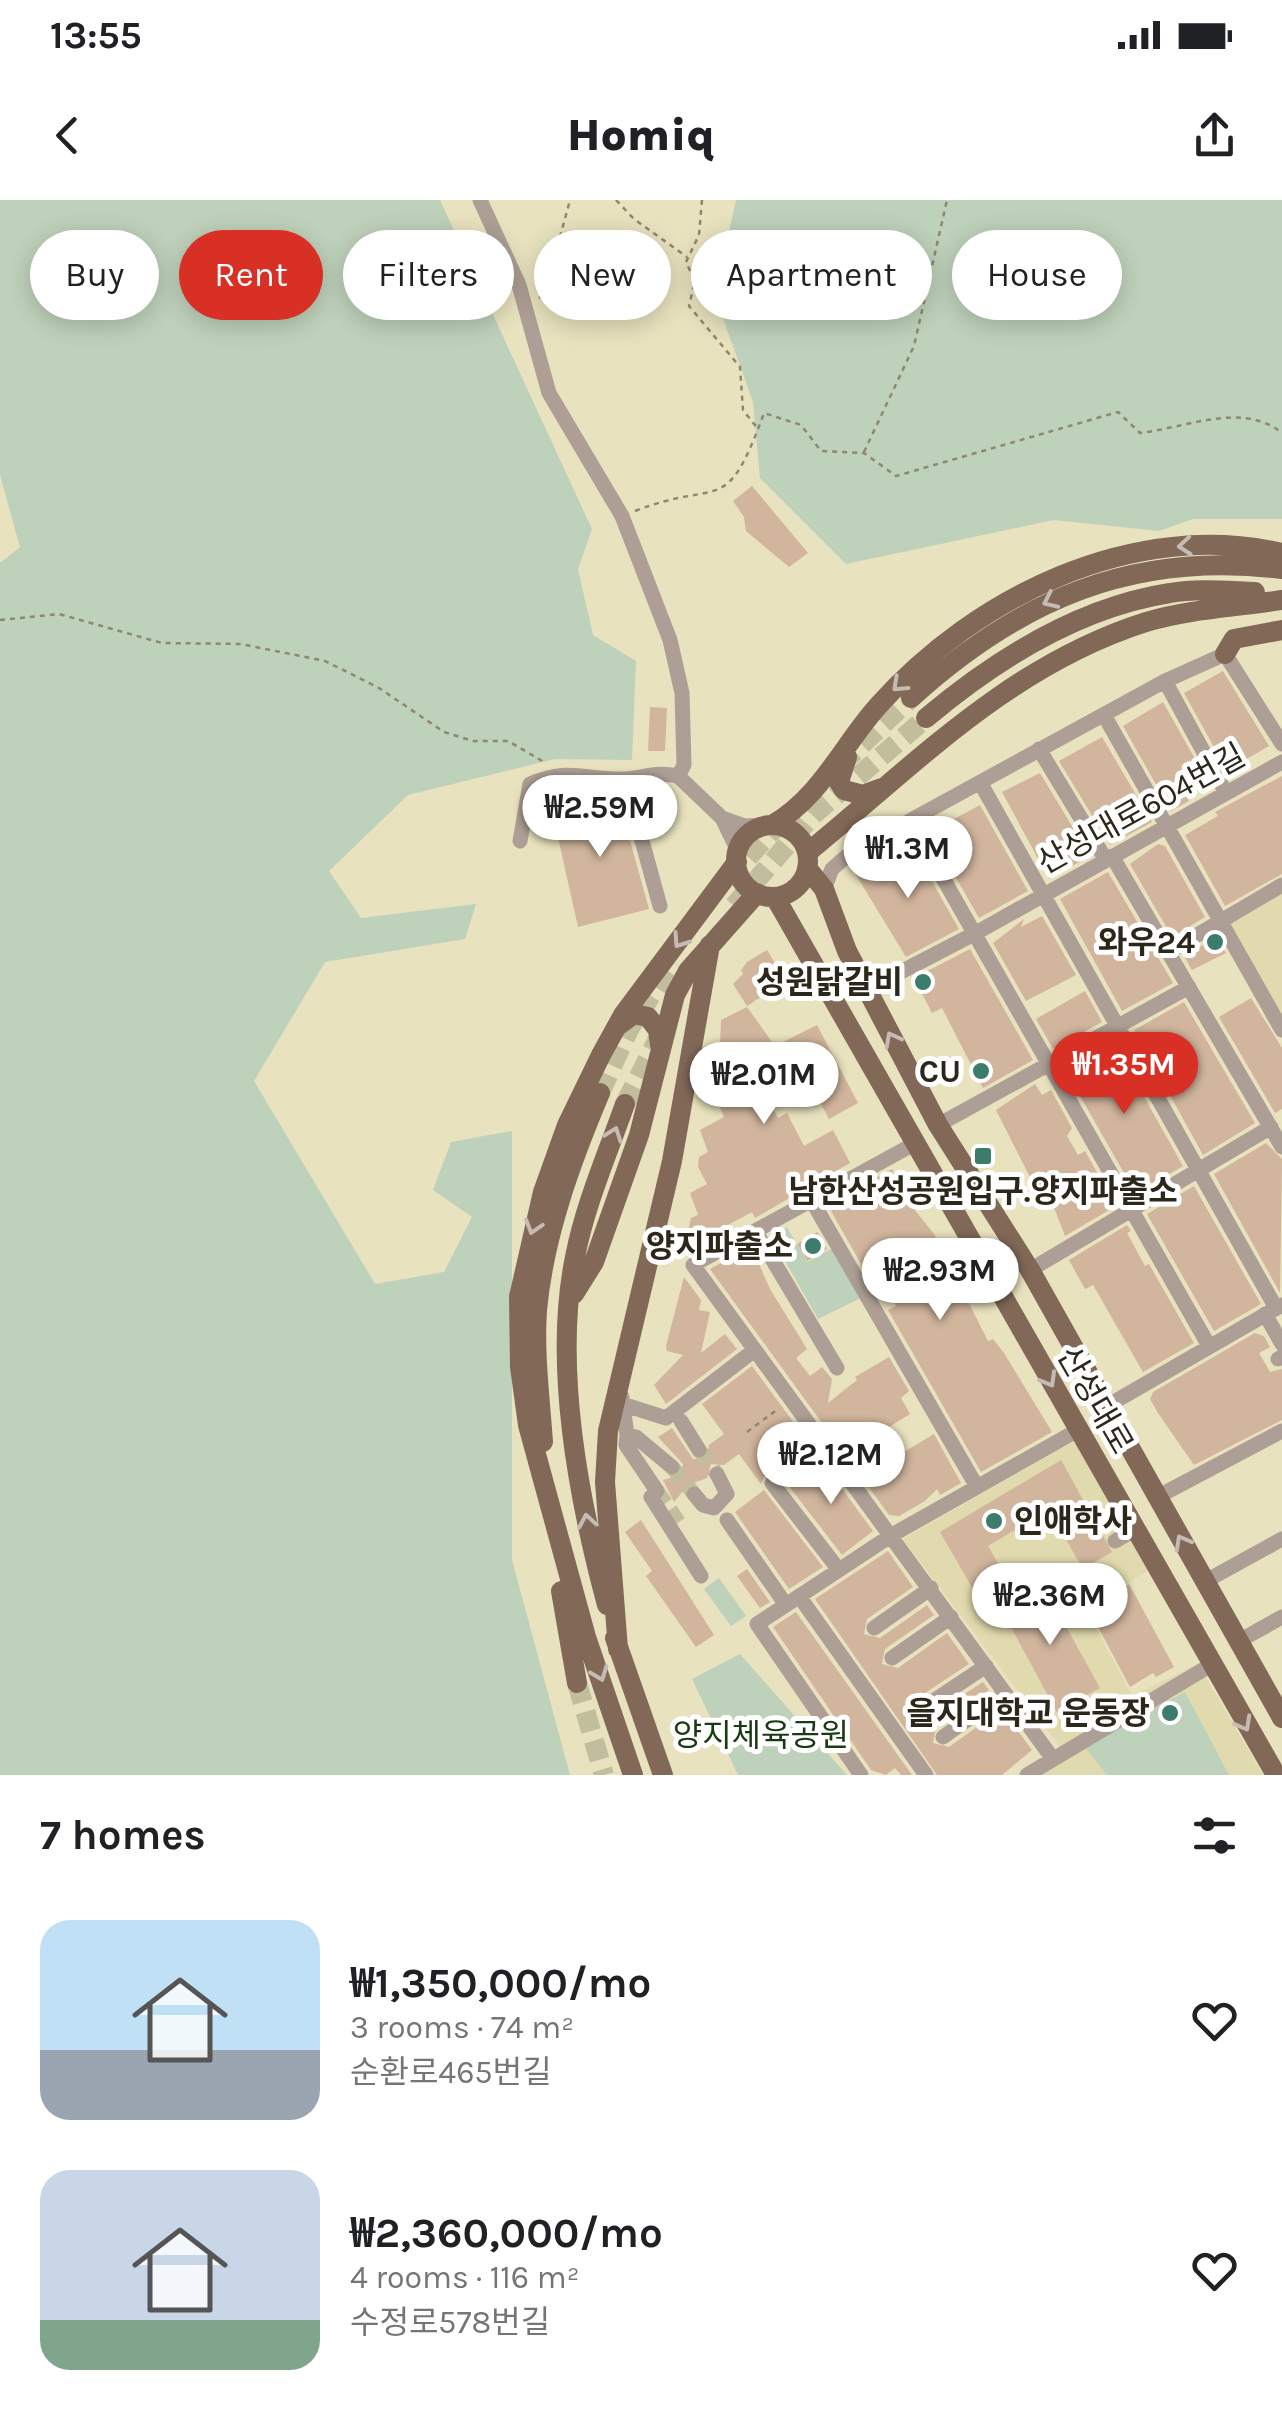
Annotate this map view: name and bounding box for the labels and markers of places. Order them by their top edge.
pin: ₩2.59M [519,775,681,860]
pin: ₩1.3M [838,816,978,901]
place label: 와우24 [1098,924,1195,961]
marker: 와우24 [1204,931,1226,953]
place label: 성원닭갈비 [756,964,903,1001]
marker: 성원닭갈비 [912,971,934,993]
pin: ₩1.35M [1043,1032,1205,1117]
pin: ₩2.01M [683,1042,845,1127]
place label: CU [919,1053,961,1090]
marker: CU [970,1060,992,1082]
marker: 남한산성공원입구.양지파출소 [972,1145,994,1167]
place label: 남한산성공원입구.양지파출소 [788,1173,1178,1210]
place label: 양지파출소 [646,1228,793,1265]
marker: 양지파출소 [802,1235,824,1257]
pin: ₩2.93M [859,1238,1021,1323]
pin: ₩2.12M [750,1422,912,1507]
place label: 인애학사 [1014,1503,1132,1540]
marker: 인애학사 [983,1510,1005,1532]
pin: ₩2.36M [969,1563,1131,1648]
place label: 을지대학교 운동장 [906,1695,1150,1732]
marker: 을지대학교 운동장 [1159,1702,1181,1724]

